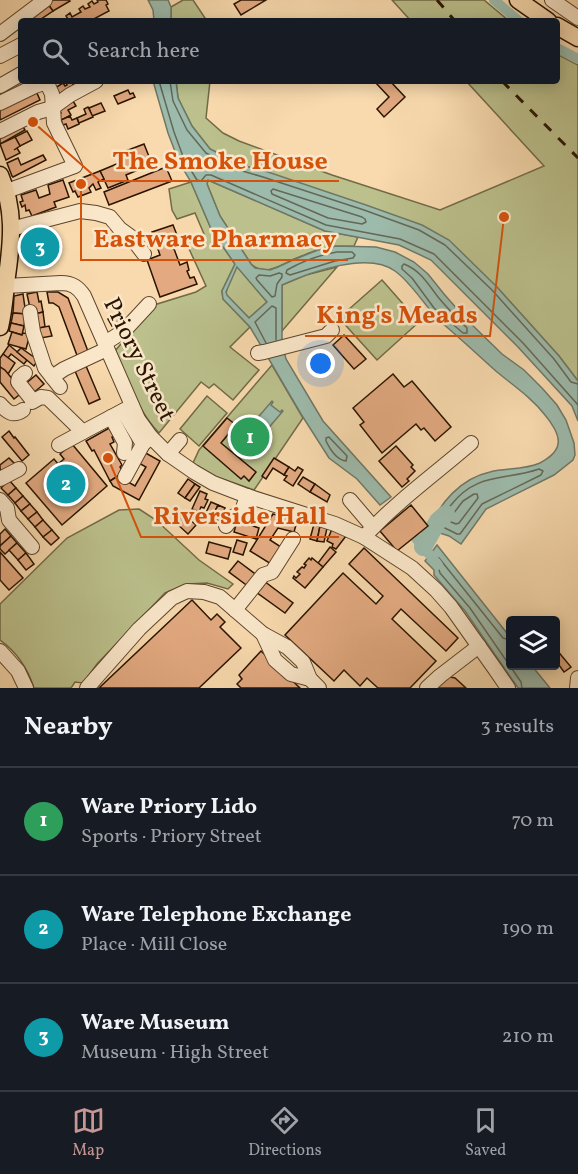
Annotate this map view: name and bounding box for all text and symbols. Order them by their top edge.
search box [18,18,560,84]
icon: search [39,35,72,68]
text: Search here [87,36,200,67]
callout: The Smoke House [100,137,339,181]
text: The Smoke House [112,144,328,180]
callout: Eastware Pharmacy [81,216,348,260]
text: Eastware Pharmacy [93,222,337,258]
pin: 3 [20,224,60,270]
street label: Priory Street [94,292,183,428]
callout: King's Meads [305,292,490,336]
text: King's Meads [316,298,478,334]
your location [306,349,335,378]
pin: 1 [230,414,270,460]
pin: 2 [46,462,86,506]
callout: Riverside Hall [141,493,339,537]
text: Riverside Hall [153,499,327,535]
map controls [506,616,560,670]
button: layers [506,616,560,670]
text: Nearby [24,709,113,745]
text: 3 results [480,713,554,741]
text: Ware Priory Lido [81,792,257,823]
text: 1 [39,807,48,835]
text: 70 m [511,807,554,835]
text: Sports · Priory Street [81,823,262,851]
text: Ware Telephone Exchange [81,900,351,931]
text: 2 [38,915,49,943]
text: 190 m [502,915,554,943]
text: Place · Mill Close [81,931,227,959]
text: Ware Museum [81,1008,230,1039]
text: 3 [38,1023,49,1051]
text: 210 m [502,1023,554,1051]
text: Museum · High Street [81,1039,269,1067]
tab: Map [72,1104,105,1162]
tab: Directions [248,1104,322,1162]
tab: Saved [465,1104,506,1162]

